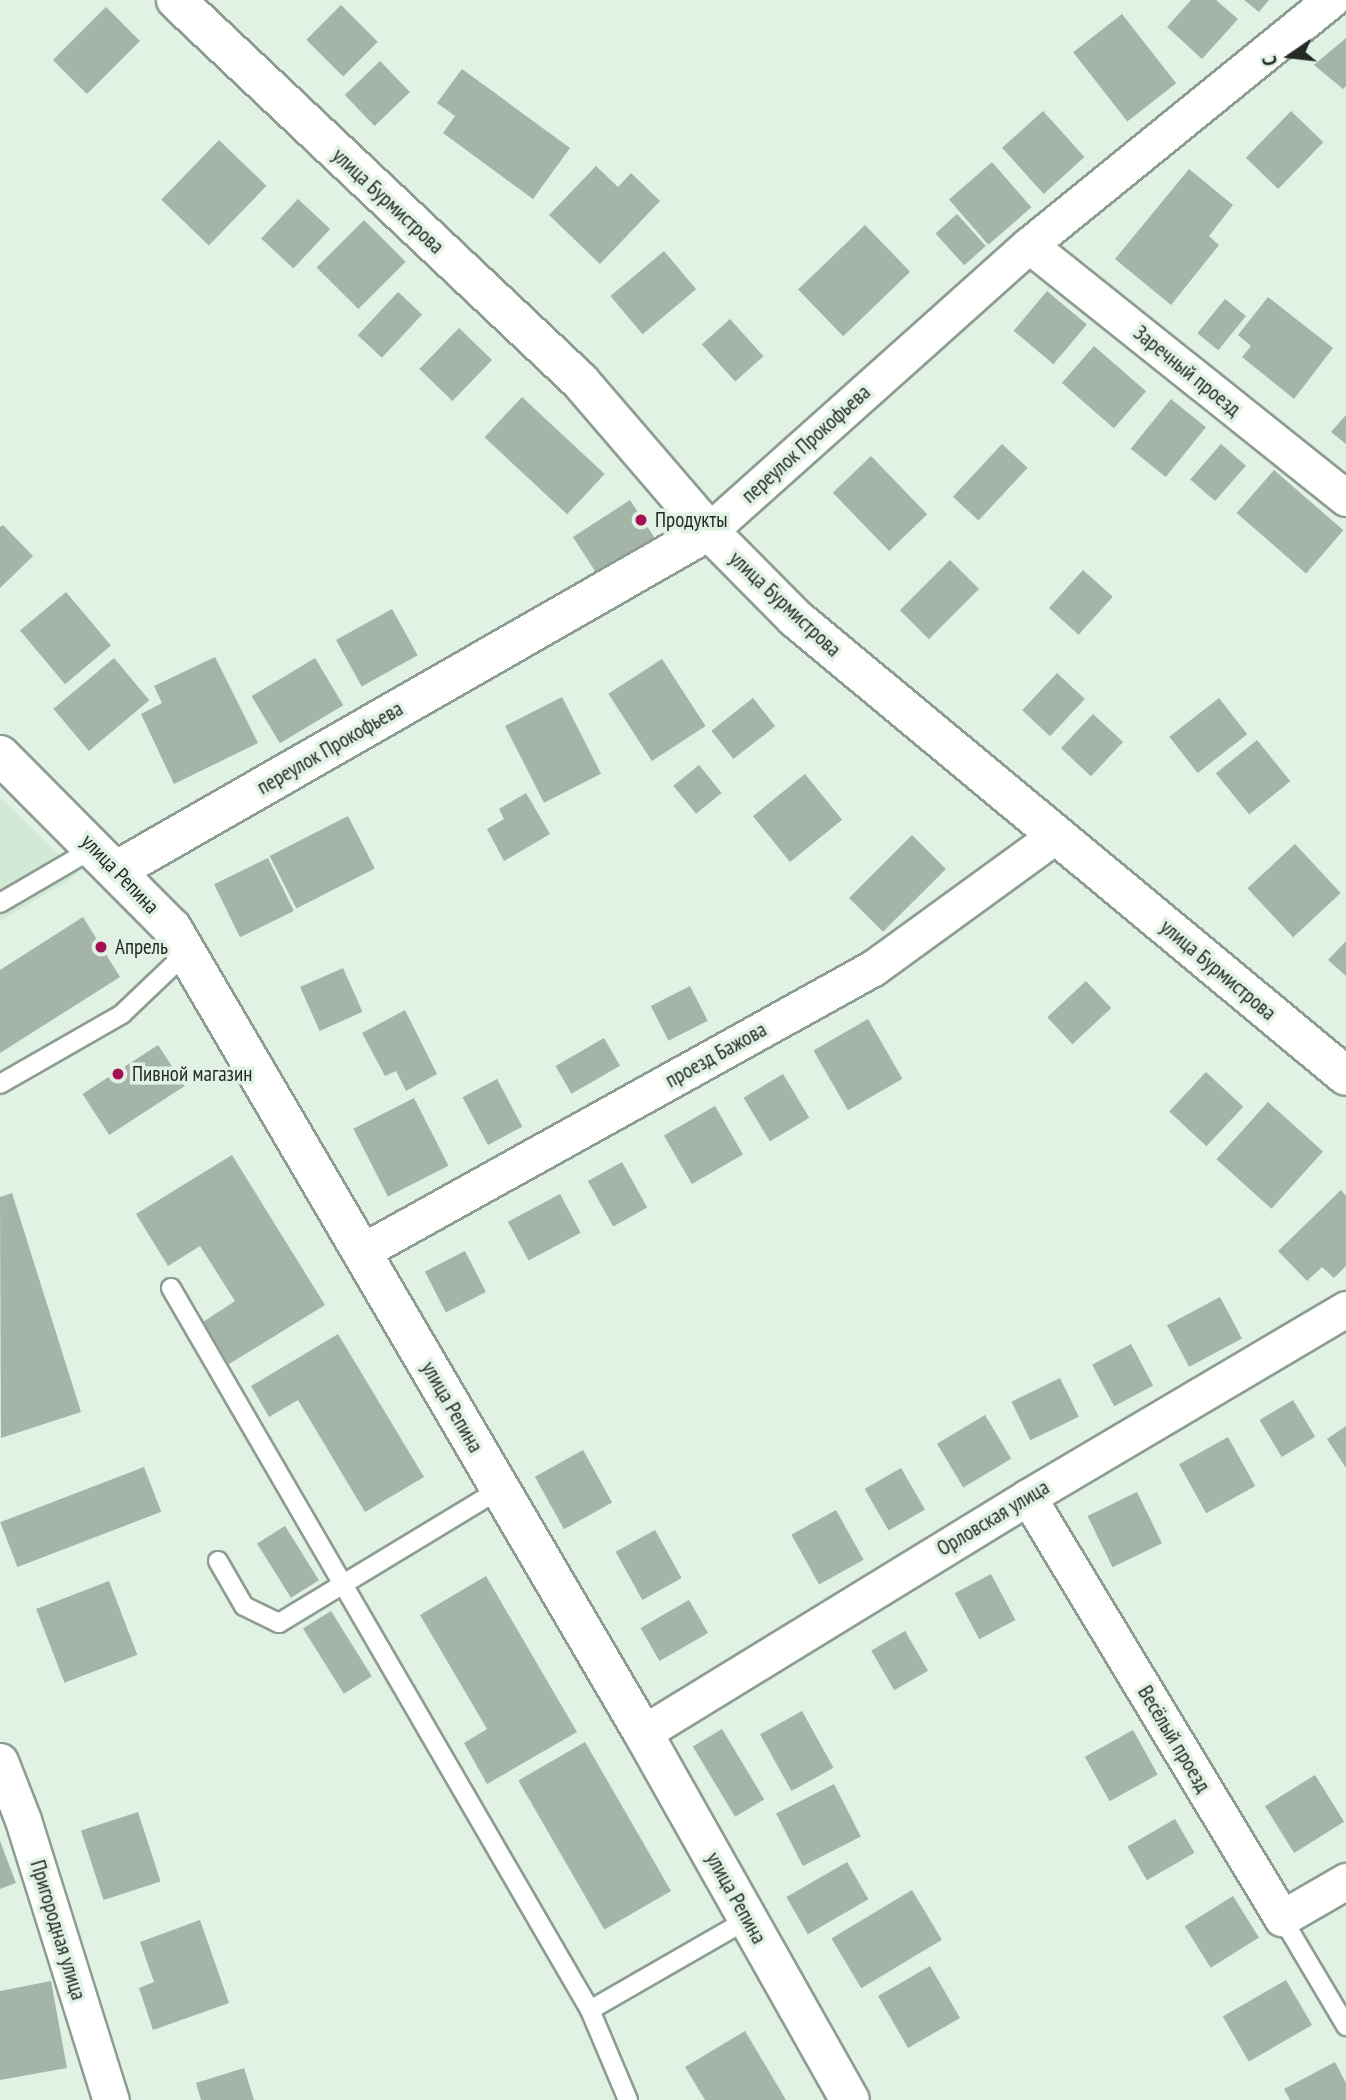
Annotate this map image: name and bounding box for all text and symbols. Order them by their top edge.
north arrow [1255,21,1325,91]
text: С [1257,54,1282,68]
street label: улица Бурмистрова [327,143,449,259]
street label: Заречный проезд [1128,320,1246,422]
street label: переулок Прокофьева [737,380,875,508]
place label: Продукты [655,507,728,533]
marker: Продукты [633,512,649,528]
street label: улица Бурмистрова [724,546,846,662]
street label: переулок Прокофьева [253,696,407,800]
street label: улица Репина [76,829,164,919]
street label: улица Бурмистрова [1155,914,1281,1026]
place label: Апрель [115,934,168,960]
marker: Апрель [93,939,109,955]
street label: проезд Бажова [661,1017,771,1093]
place label: Пивной магазин [132,1061,252,1087]
marker: Пивной магазин [110,1066,126,1082]
street label: улица Репина [416,1357,488,1457]
street label: Орловская улица [932,1475,1054,1561]
street label: Весёлый проезд [1132,1681,1216,1797]
street label: улица Репина [701,1848,771,1948]
street label: Пригородная улица [25,1857,91,2003]

